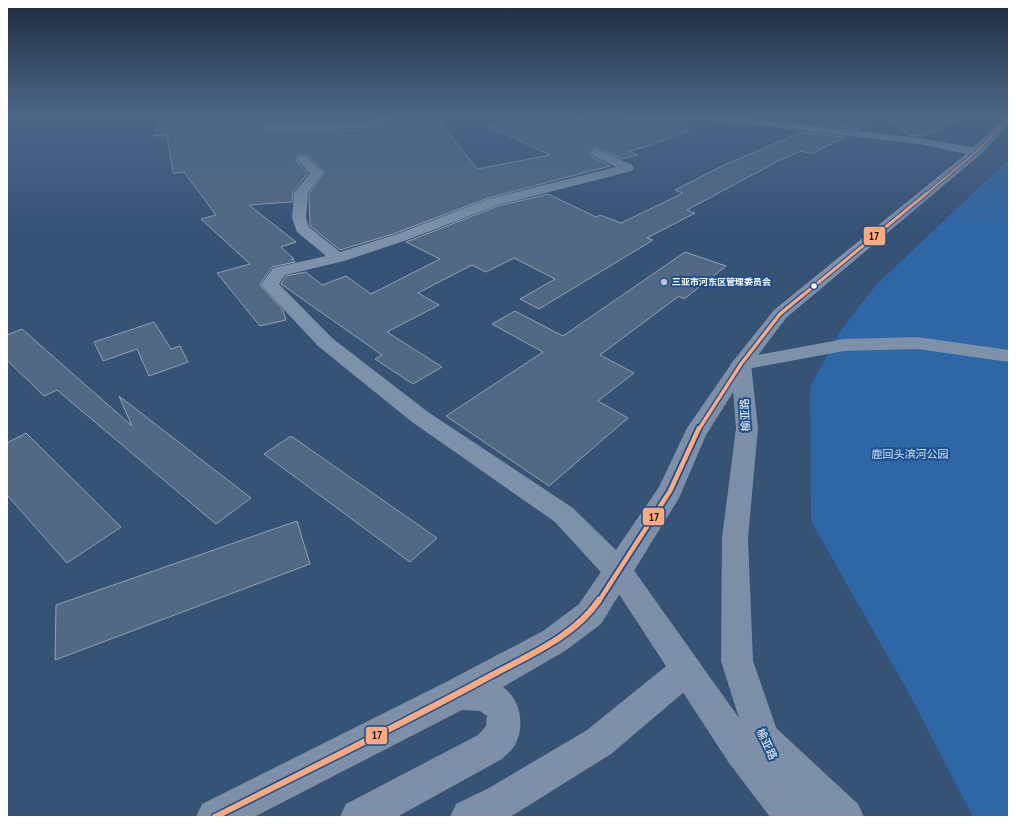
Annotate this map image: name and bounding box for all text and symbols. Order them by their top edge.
line badge: 17 [863,226,886,246]
text: 17 [869,229,879,243]
place label: 三亚市河东区管理委员会 [672,276,771,287]
marker: 三亚市河东区管理委员会 [659,277,669,287]
unlabelled marker [809,281,819,291]
street label: 榆亚路 [737,398,753,432]
park label: 鹿回头滨河公园 [872,447,949,461]
line badge: 17 [642,507,665,526]
text: 17 [649,510,659,524]
line badge: 17 [365,726,388,745]
street label: 榆亚路 [754,726,780,762]
text: 17 [372,728,382,742]

